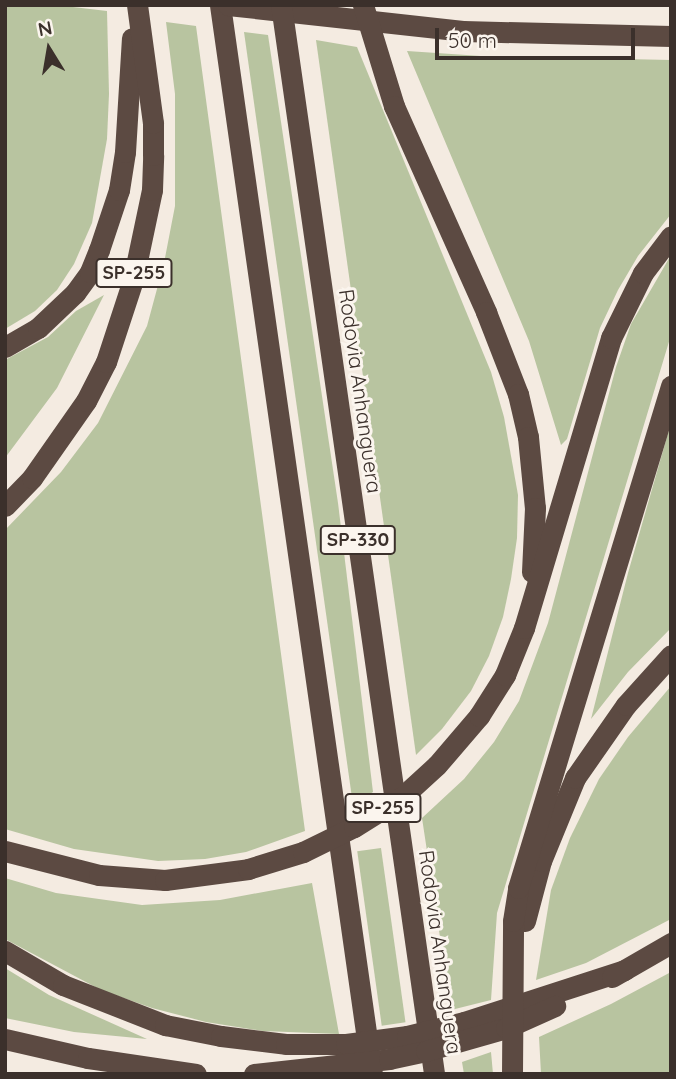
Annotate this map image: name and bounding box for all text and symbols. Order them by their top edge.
north arrow [14,14,84,84]
scale bar [438,14,638,58]
text: N [36,15,54,41]
text: 50 m [448,27,497,53]
road number: SP-255 [94,258,174,288]
street label: Rodovia Anhanguera [334,287,388,495]
road number: SP-330 [320,524,396,555]
road number: SP-255 [343,792,423,824]
street label: Rodovia Anhanguera [414,848,468,1056]

